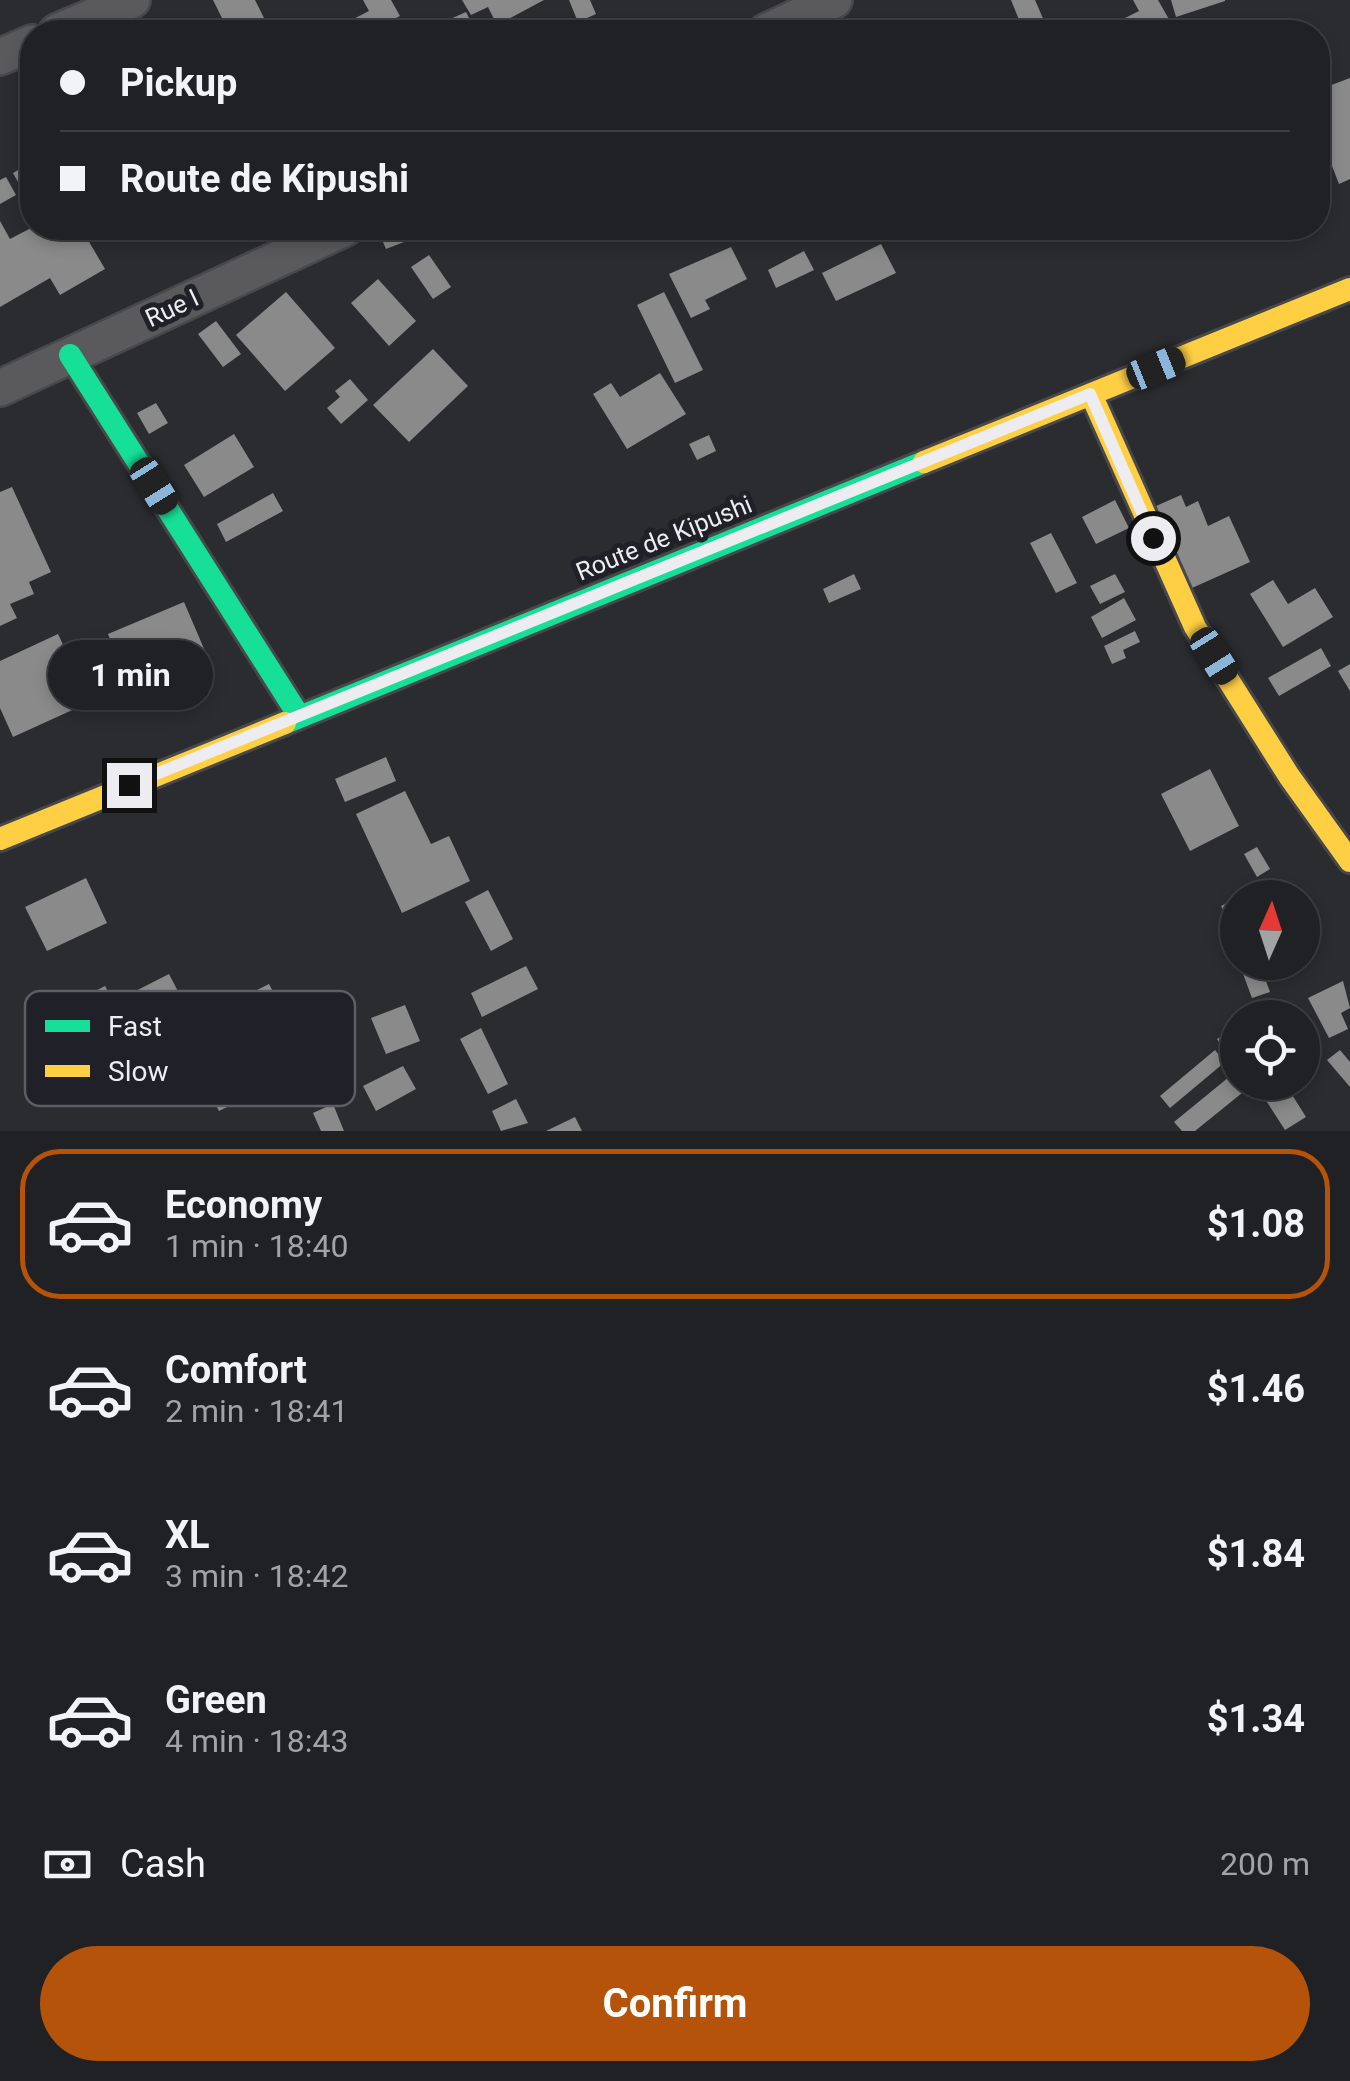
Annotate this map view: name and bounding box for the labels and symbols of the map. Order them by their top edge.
street label: Rue I [141,283,203,333]
car [1123,343,1189,393]
car [125,453,183,519]
street label: Route de Kipushi [572,490,756,586]
route start [1131,516,1176,561]
car [1185,623,1243,689]
callout: 1 min [46,640,212,710]
route end [107,763,152,808]
north arrow [1220,880,1320,980]
legend [25,991,355,1106]
text: Fast [108,1010,162,1043]
text: Slow [108,1055,168,1088]

